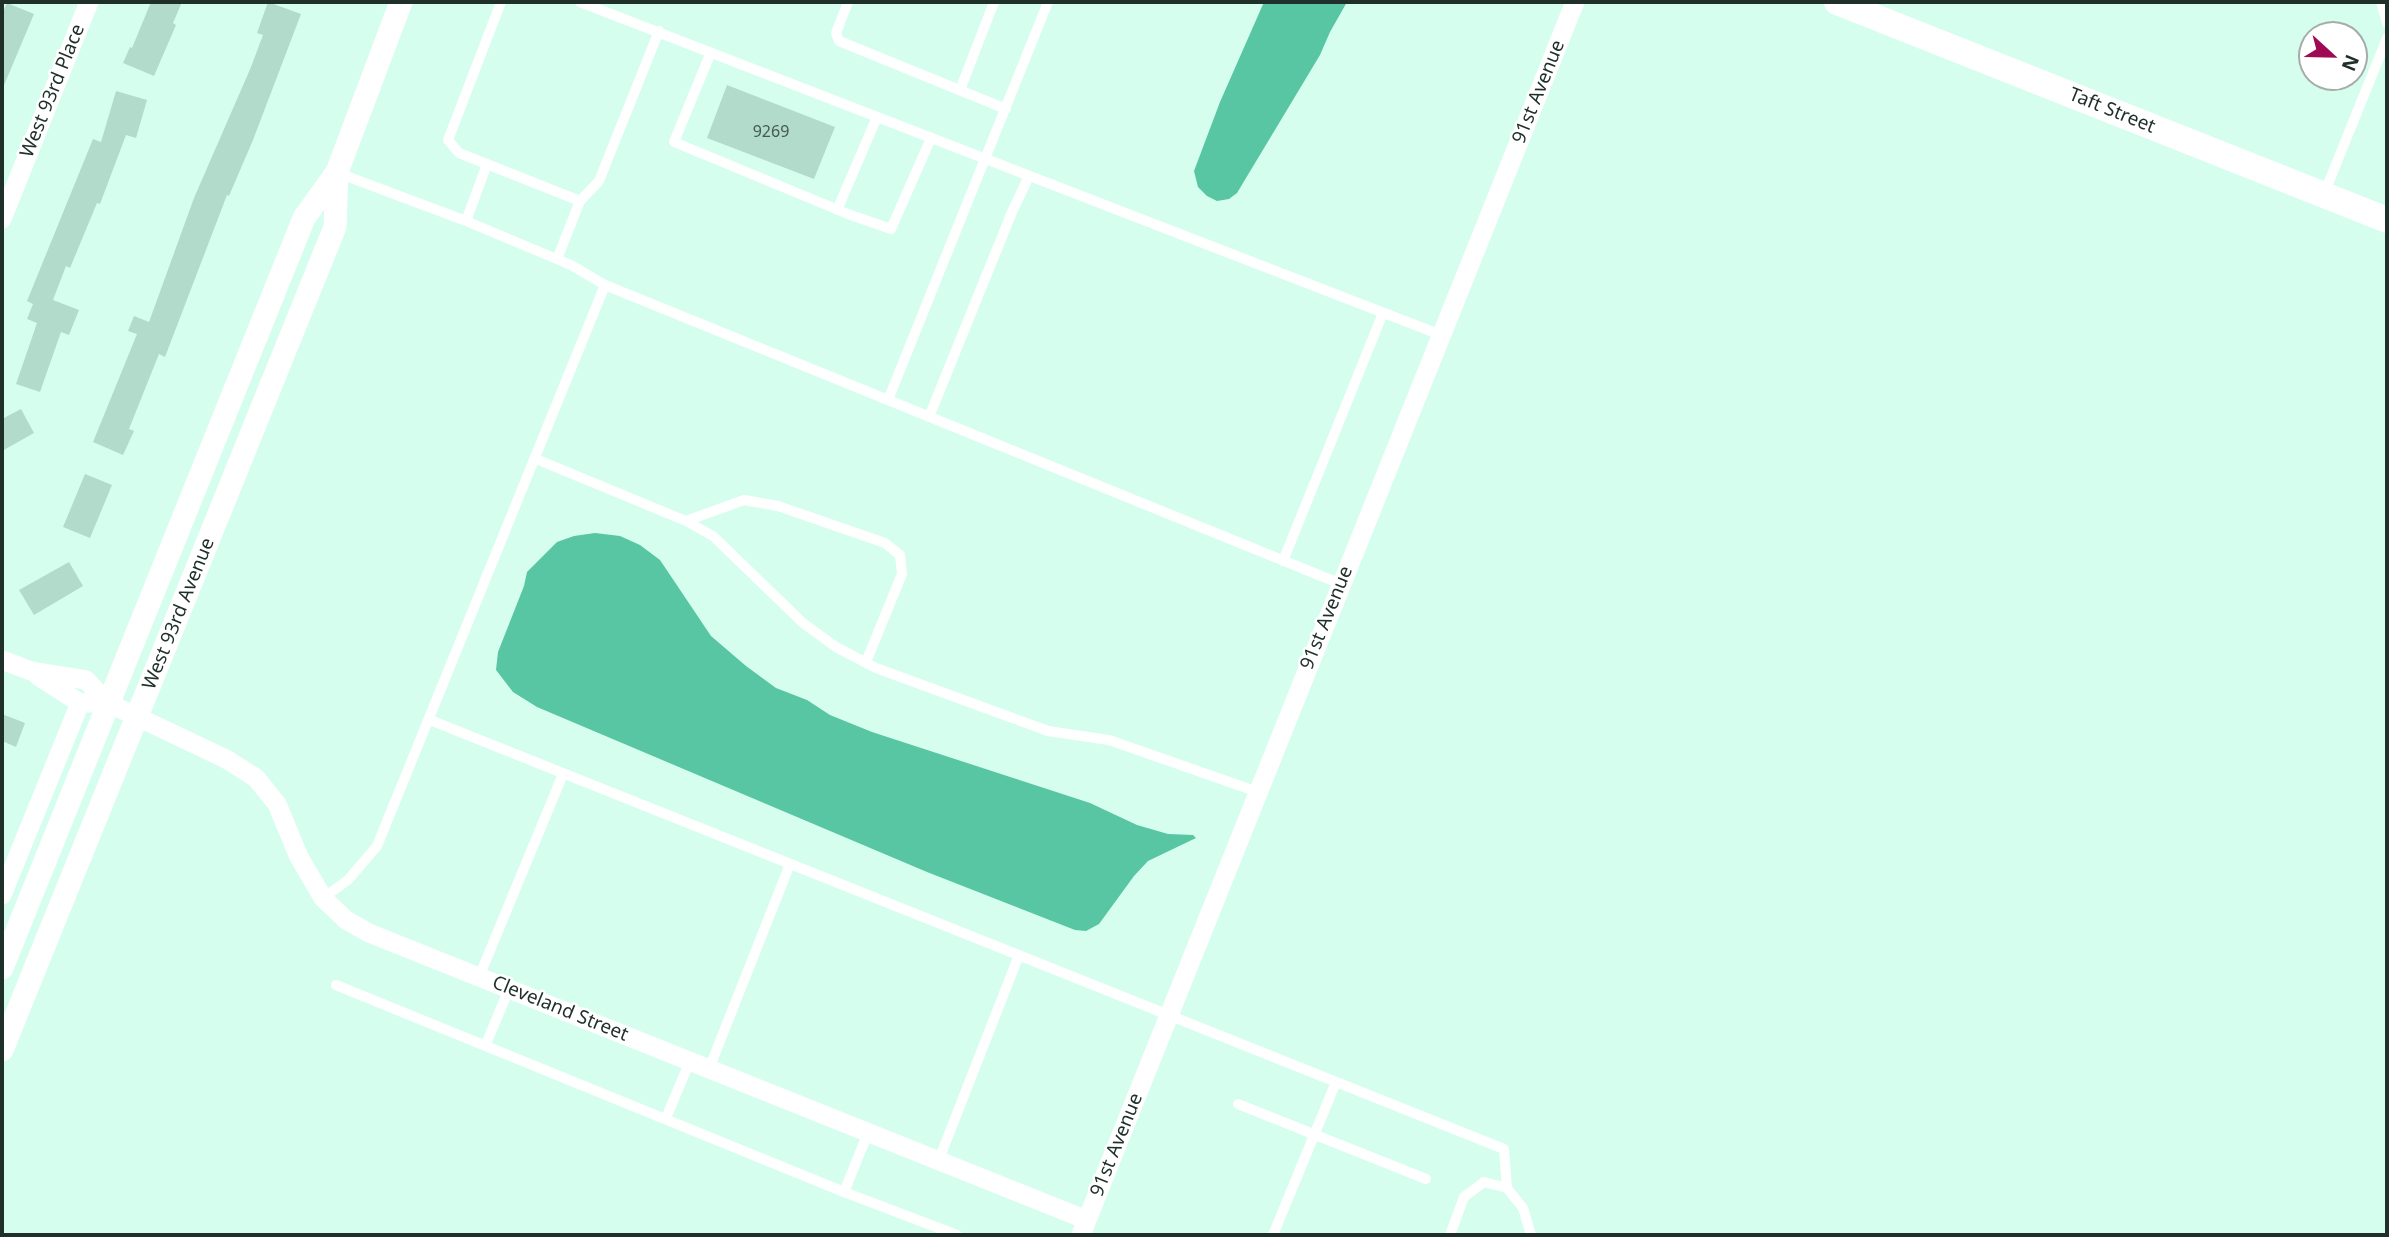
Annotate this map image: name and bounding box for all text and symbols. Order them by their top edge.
street label: West 93rd Place [16,21,90,161]
north arrow [2298,21,2368,91]
street label: 91st Avenue [1508,37,1570,147]
text: N [2336,51,2366,75]
street label: Taft Street [2066,83,2158,139]
house number: 9269 [753,122,789,142]
street label: West 93rd Avenue [138,535,220,693]
street label: 91st Avenue [1296,563,1358,673]
street label: Cleveland Street [489,971,631,1047]
street label: 91st Avenue [1086,1090,1148,1200]

